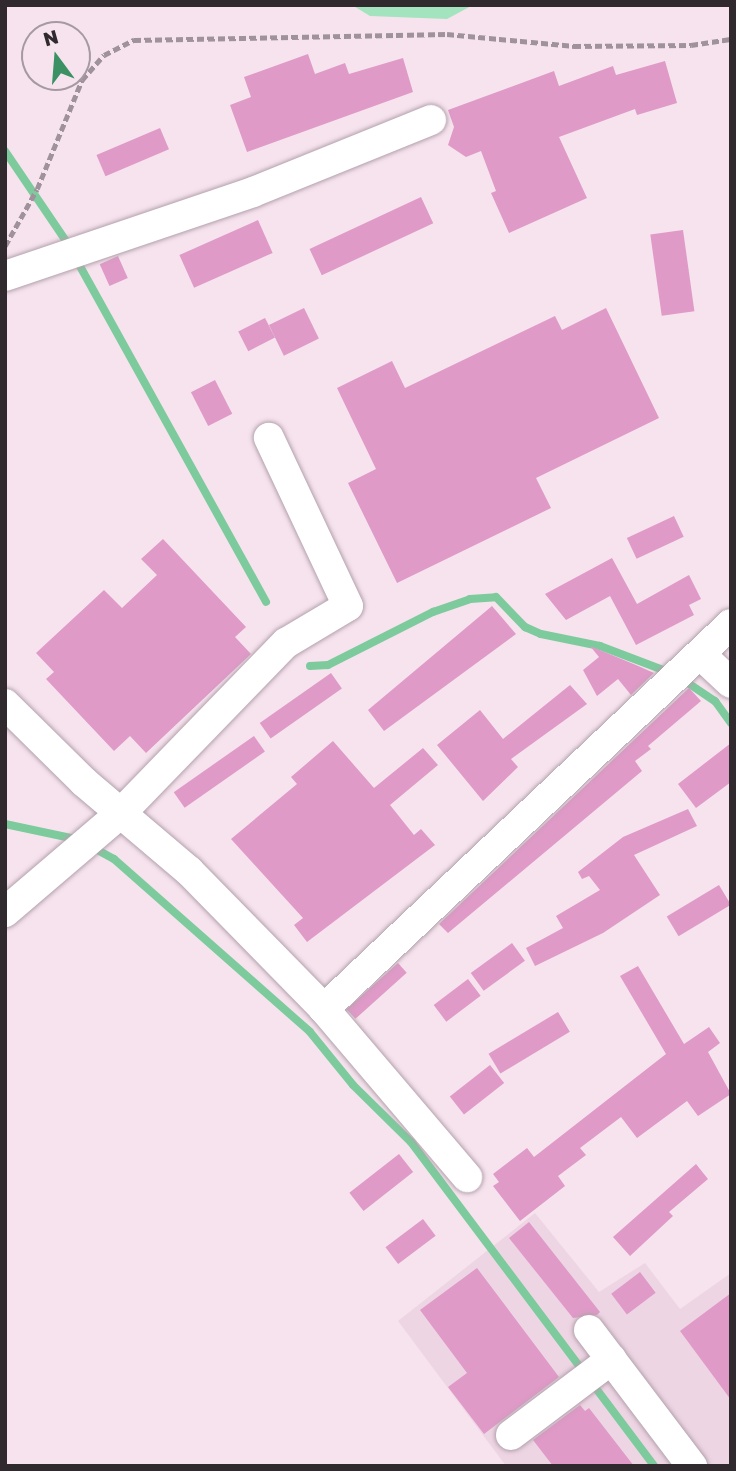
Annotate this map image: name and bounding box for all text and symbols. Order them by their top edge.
north arrow [21,21,91,91]
text: N [41,24,61,50]

